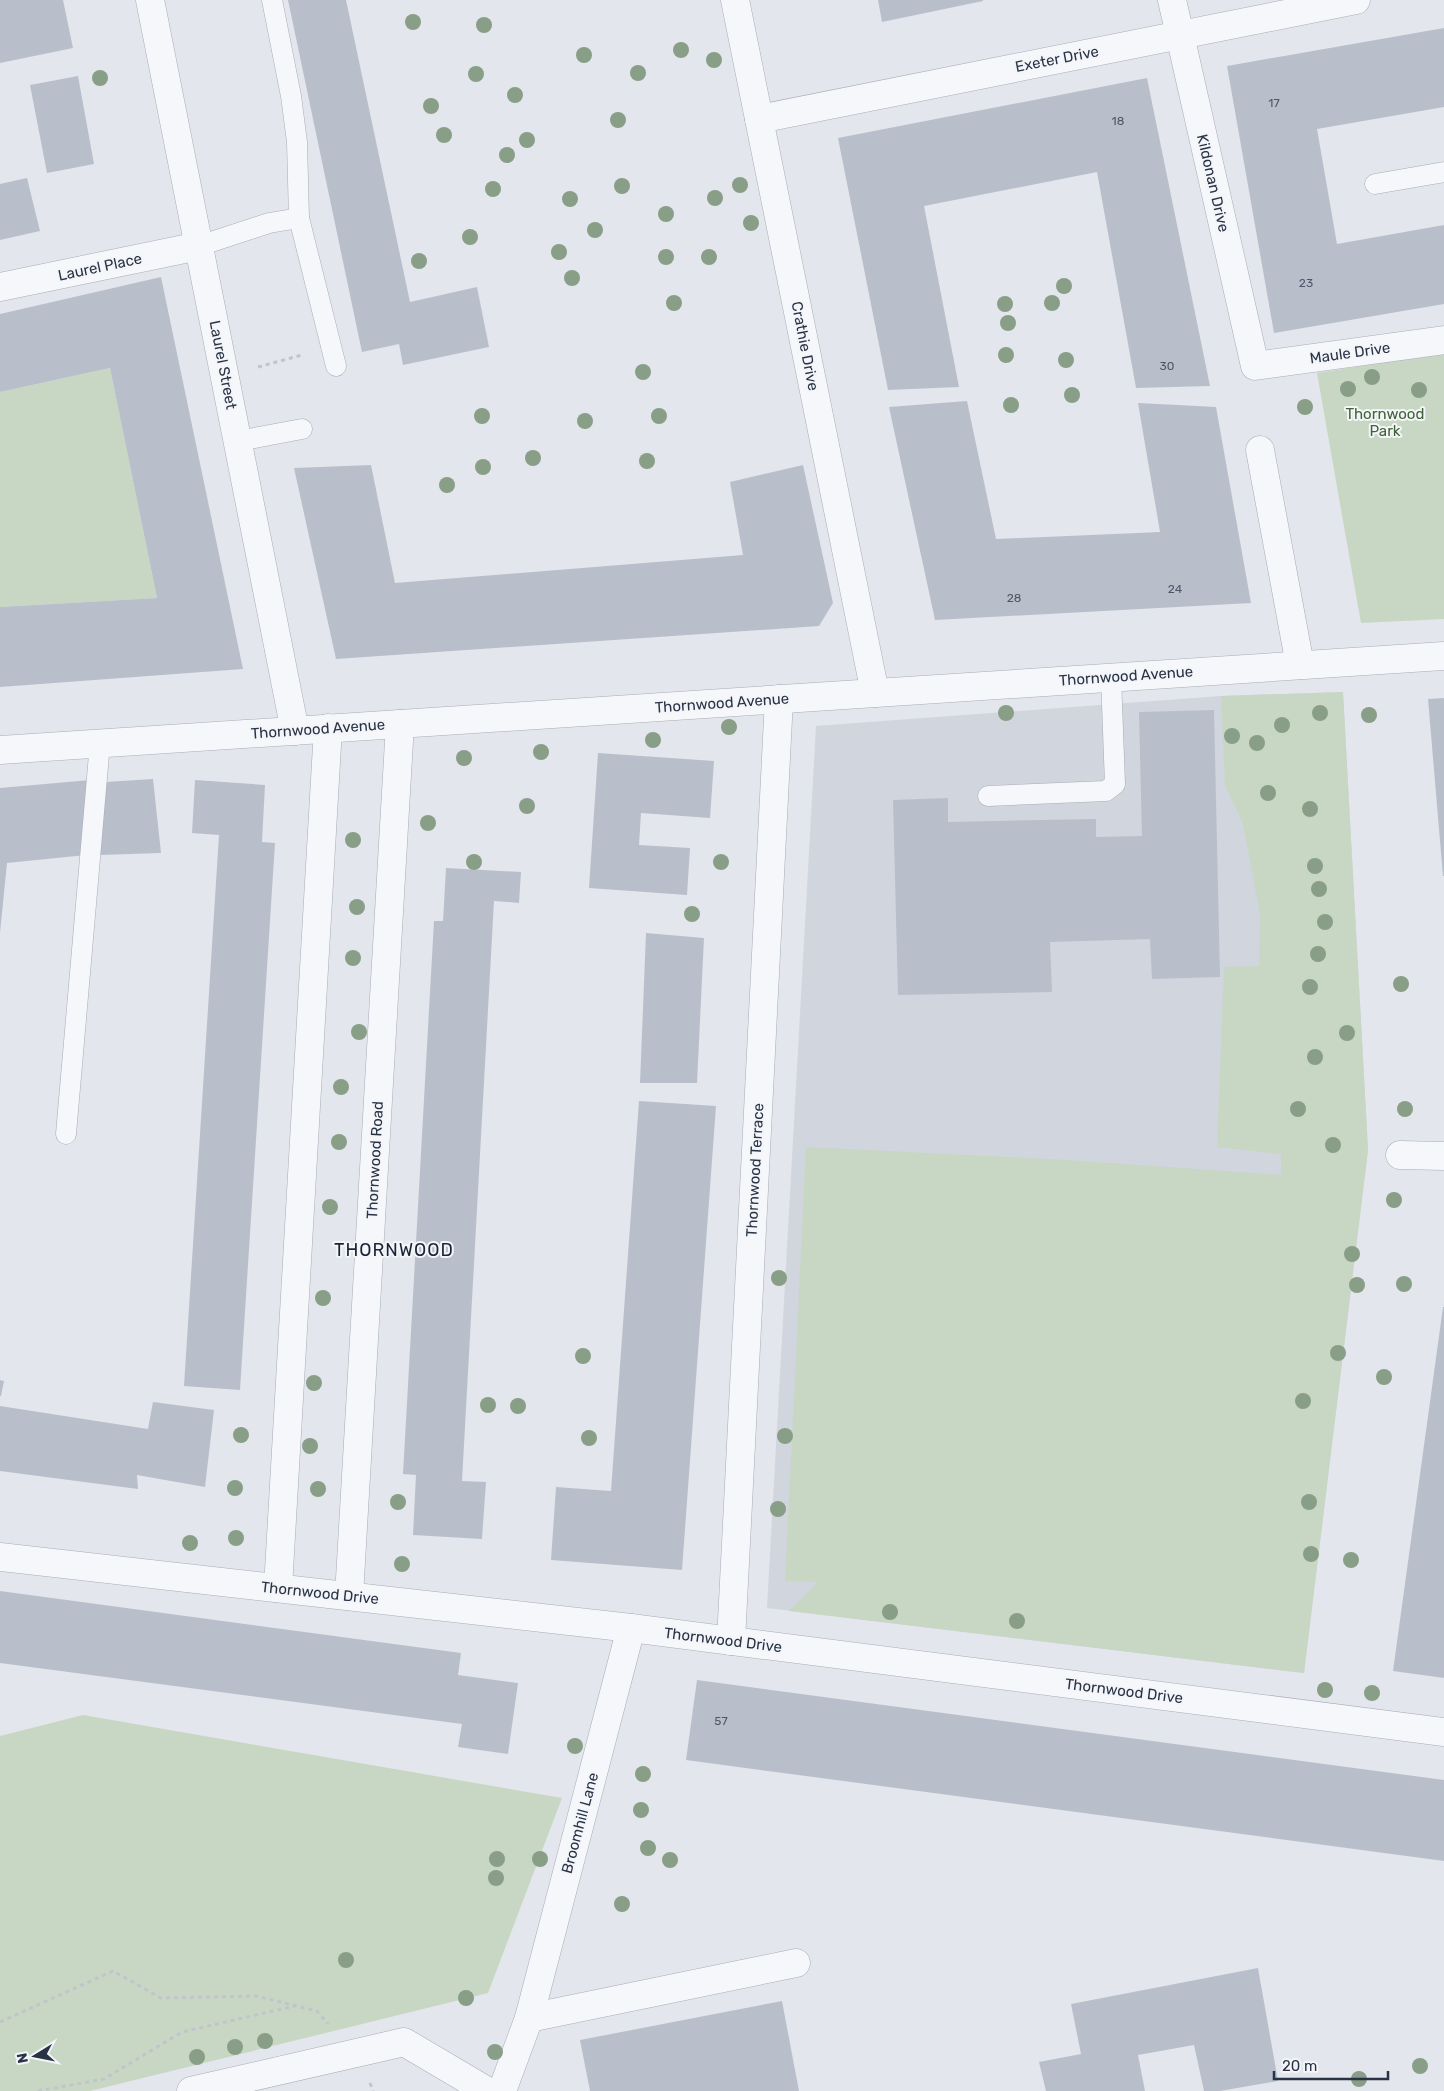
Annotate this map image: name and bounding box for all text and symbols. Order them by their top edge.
street label: Exeter Drive [1014,42,1100,76]
house number: 17 [1268,96,1280,110]
house number: 18 [1112,114,1124,128]
street label: Kildonan Drive [1193,132,1233,234]
street label: Laurel Place [56,249,144,285]
house number: 23 [1299,276,1313,290]
street label: Crathie Drive [788,300,822,392]
street label: Laurel Street [206,319,240,411]
street label: Maule Drive [1309,338,1391,368]
house number: 30 [1160,359,1174,373]
park label: Thornwood Park [1346,405,1424,440]
house number: 24 [1168,582,1183,596]
house number: 28 [1007,591,1021,605]
street label: Thornwood Avenue [1058,662,1194,690]
street label: Thornwood Avenue [654,689,790,717]
street label: Thornwood Avenue [250,715,386,743]
street label: Thornwood Road [363,1101,387,1219]
street label: Thornwood Terrace [743,1103,767,1237]
district label: THORNWOOD [334,1239,454,1261]
street label: Thornwood Drive [260,1578,380,1608]
street label: Thornwood Drive [663,1624,783,1656]
street label: Thornwood Drive [1064,1675,1184,1707]
house number: 57 [714,1714,728,1728]
street label: Broomhill Lane [558,1770,602,1876]
north arrow [10,2031,60,2081]
scale bar [1274,2048,1388,2080]
text: N [13,2052,32,2065]
text: 20 m [1282,2057,1317,2075]

